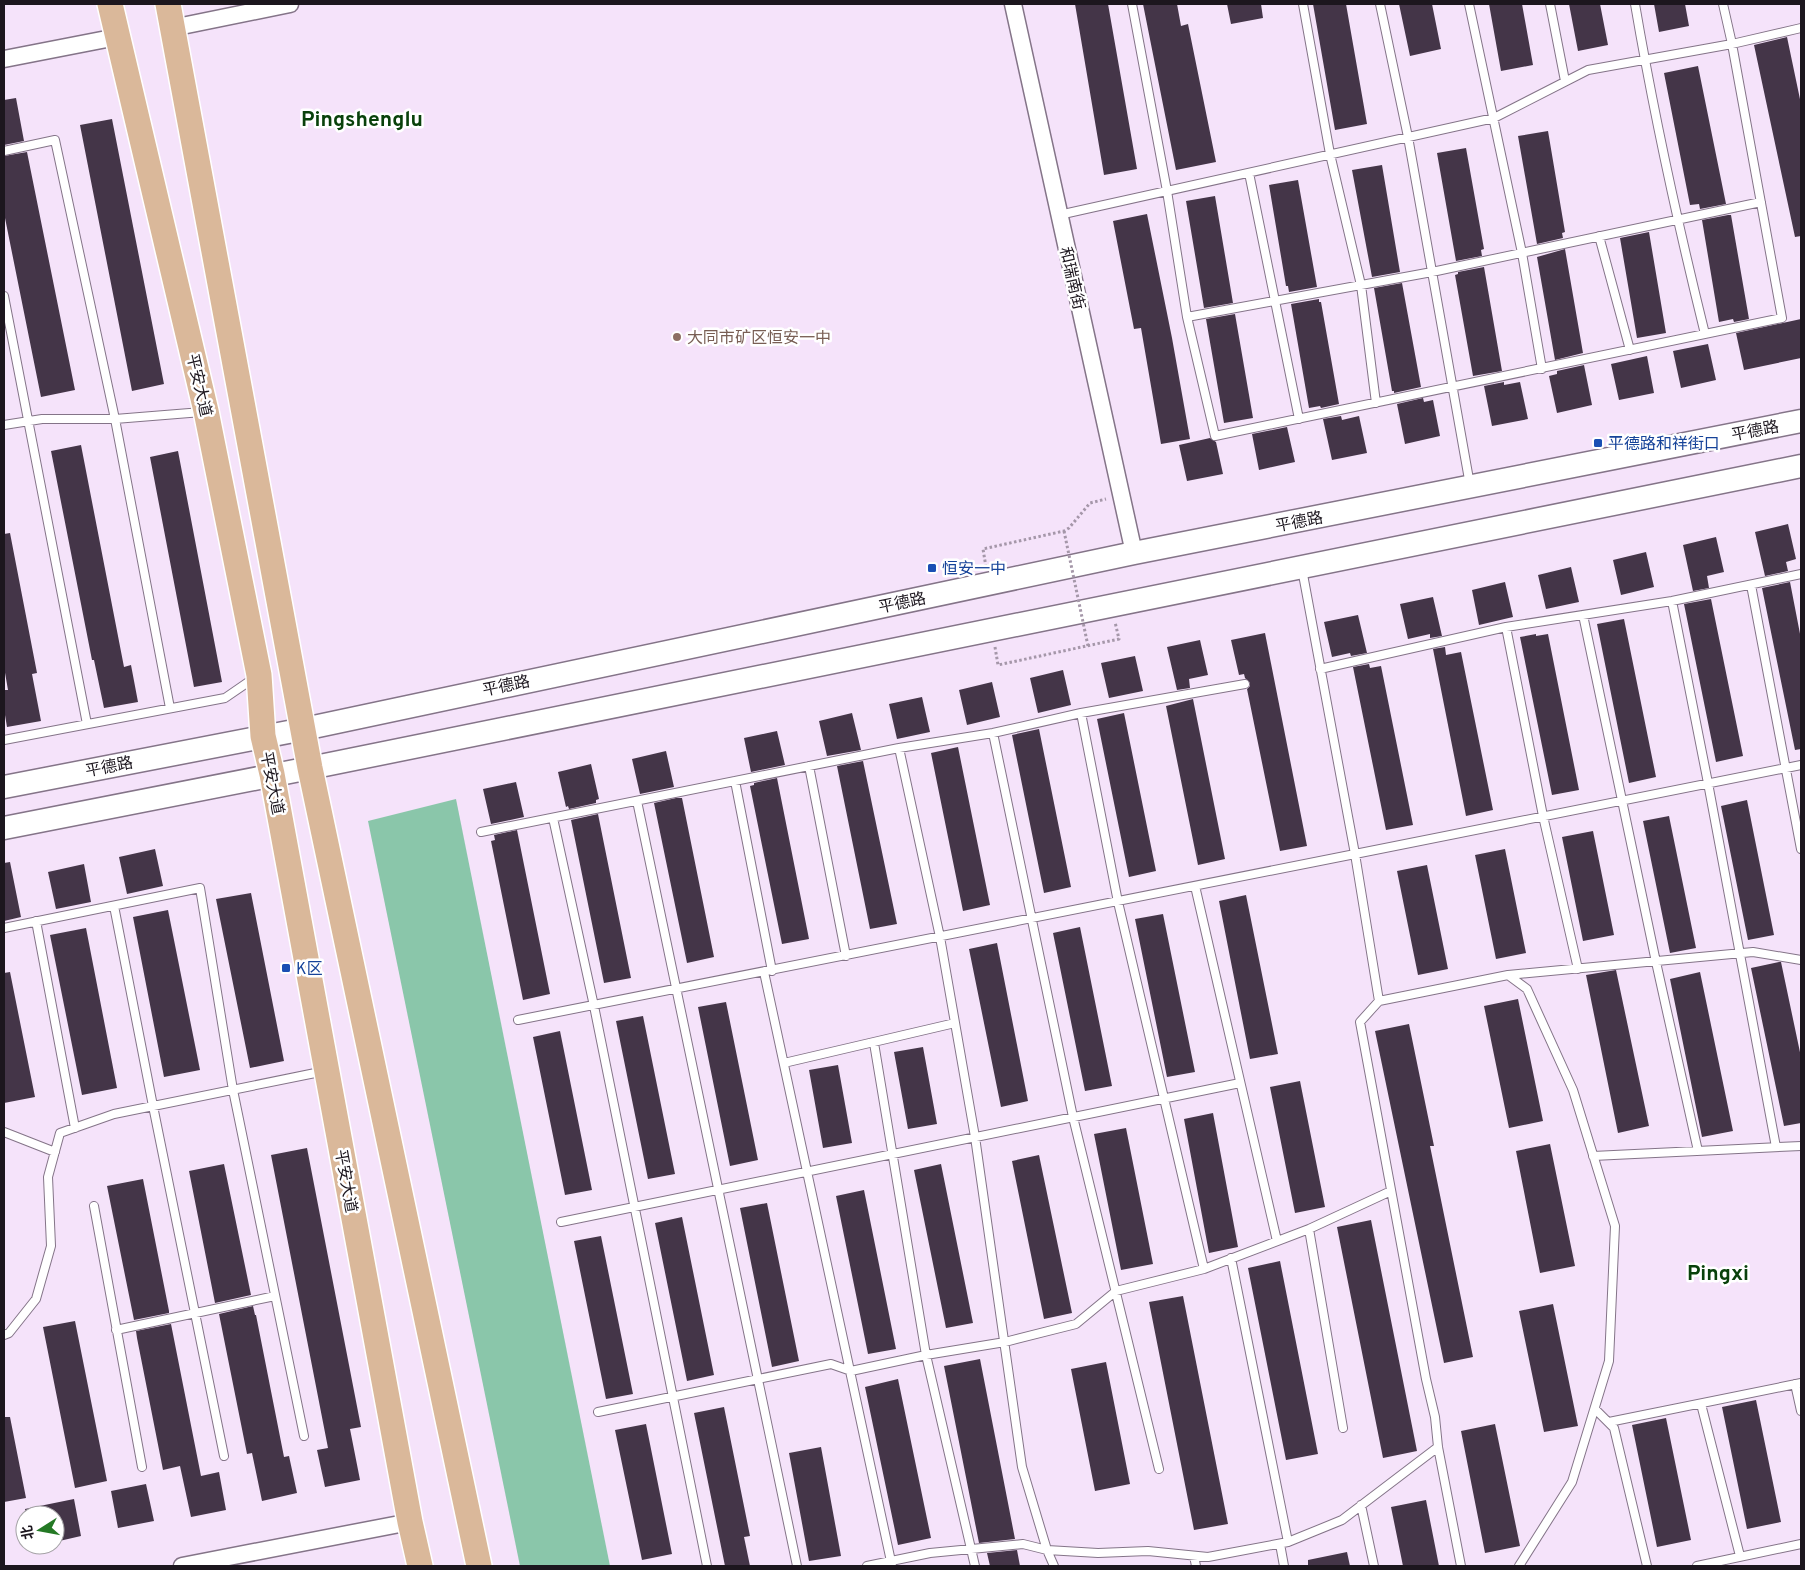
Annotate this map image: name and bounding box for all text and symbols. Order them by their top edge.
district label: Pingshenglu [301,107,423,134]
street label: 和瑞南街 [1054,245,1088,312]
place label: 大同市矿区恒安一中 [687,329,831,349]
marker: 大同市矿区恒安一中 [671,331,683,343]
street label: 平安大道 [181,352,215,419]
street label: 平德路 [1730,418,1781,446]
place label: 平德路和祥街口 [1608,435,1720,455]
marker: 平德路和祥街口 [1592,437,1604,449]
street label: 平德路 [1274,509,1325,537]
place label: 恒安一中 [942,560,1006,580]
marker: 恒安一中 [926,562,938,574]
street label: 平德路 [877,589,928,619]
street label: 平德路 [481,672,532,702]
street label: 平安大道 [255,750,287,817]
street label: 平德路 [84,754,135,782]
place label: K区 [296,960,323,980]
marker: K区 [280,962,292,974]
street label: 平安大道 [330,1148,360,1215]
district label: Pingxi [1687,1261,1749,1288]
north arrow [15,1505,65,1555]
text: 北 [19,1524,38,1541]

